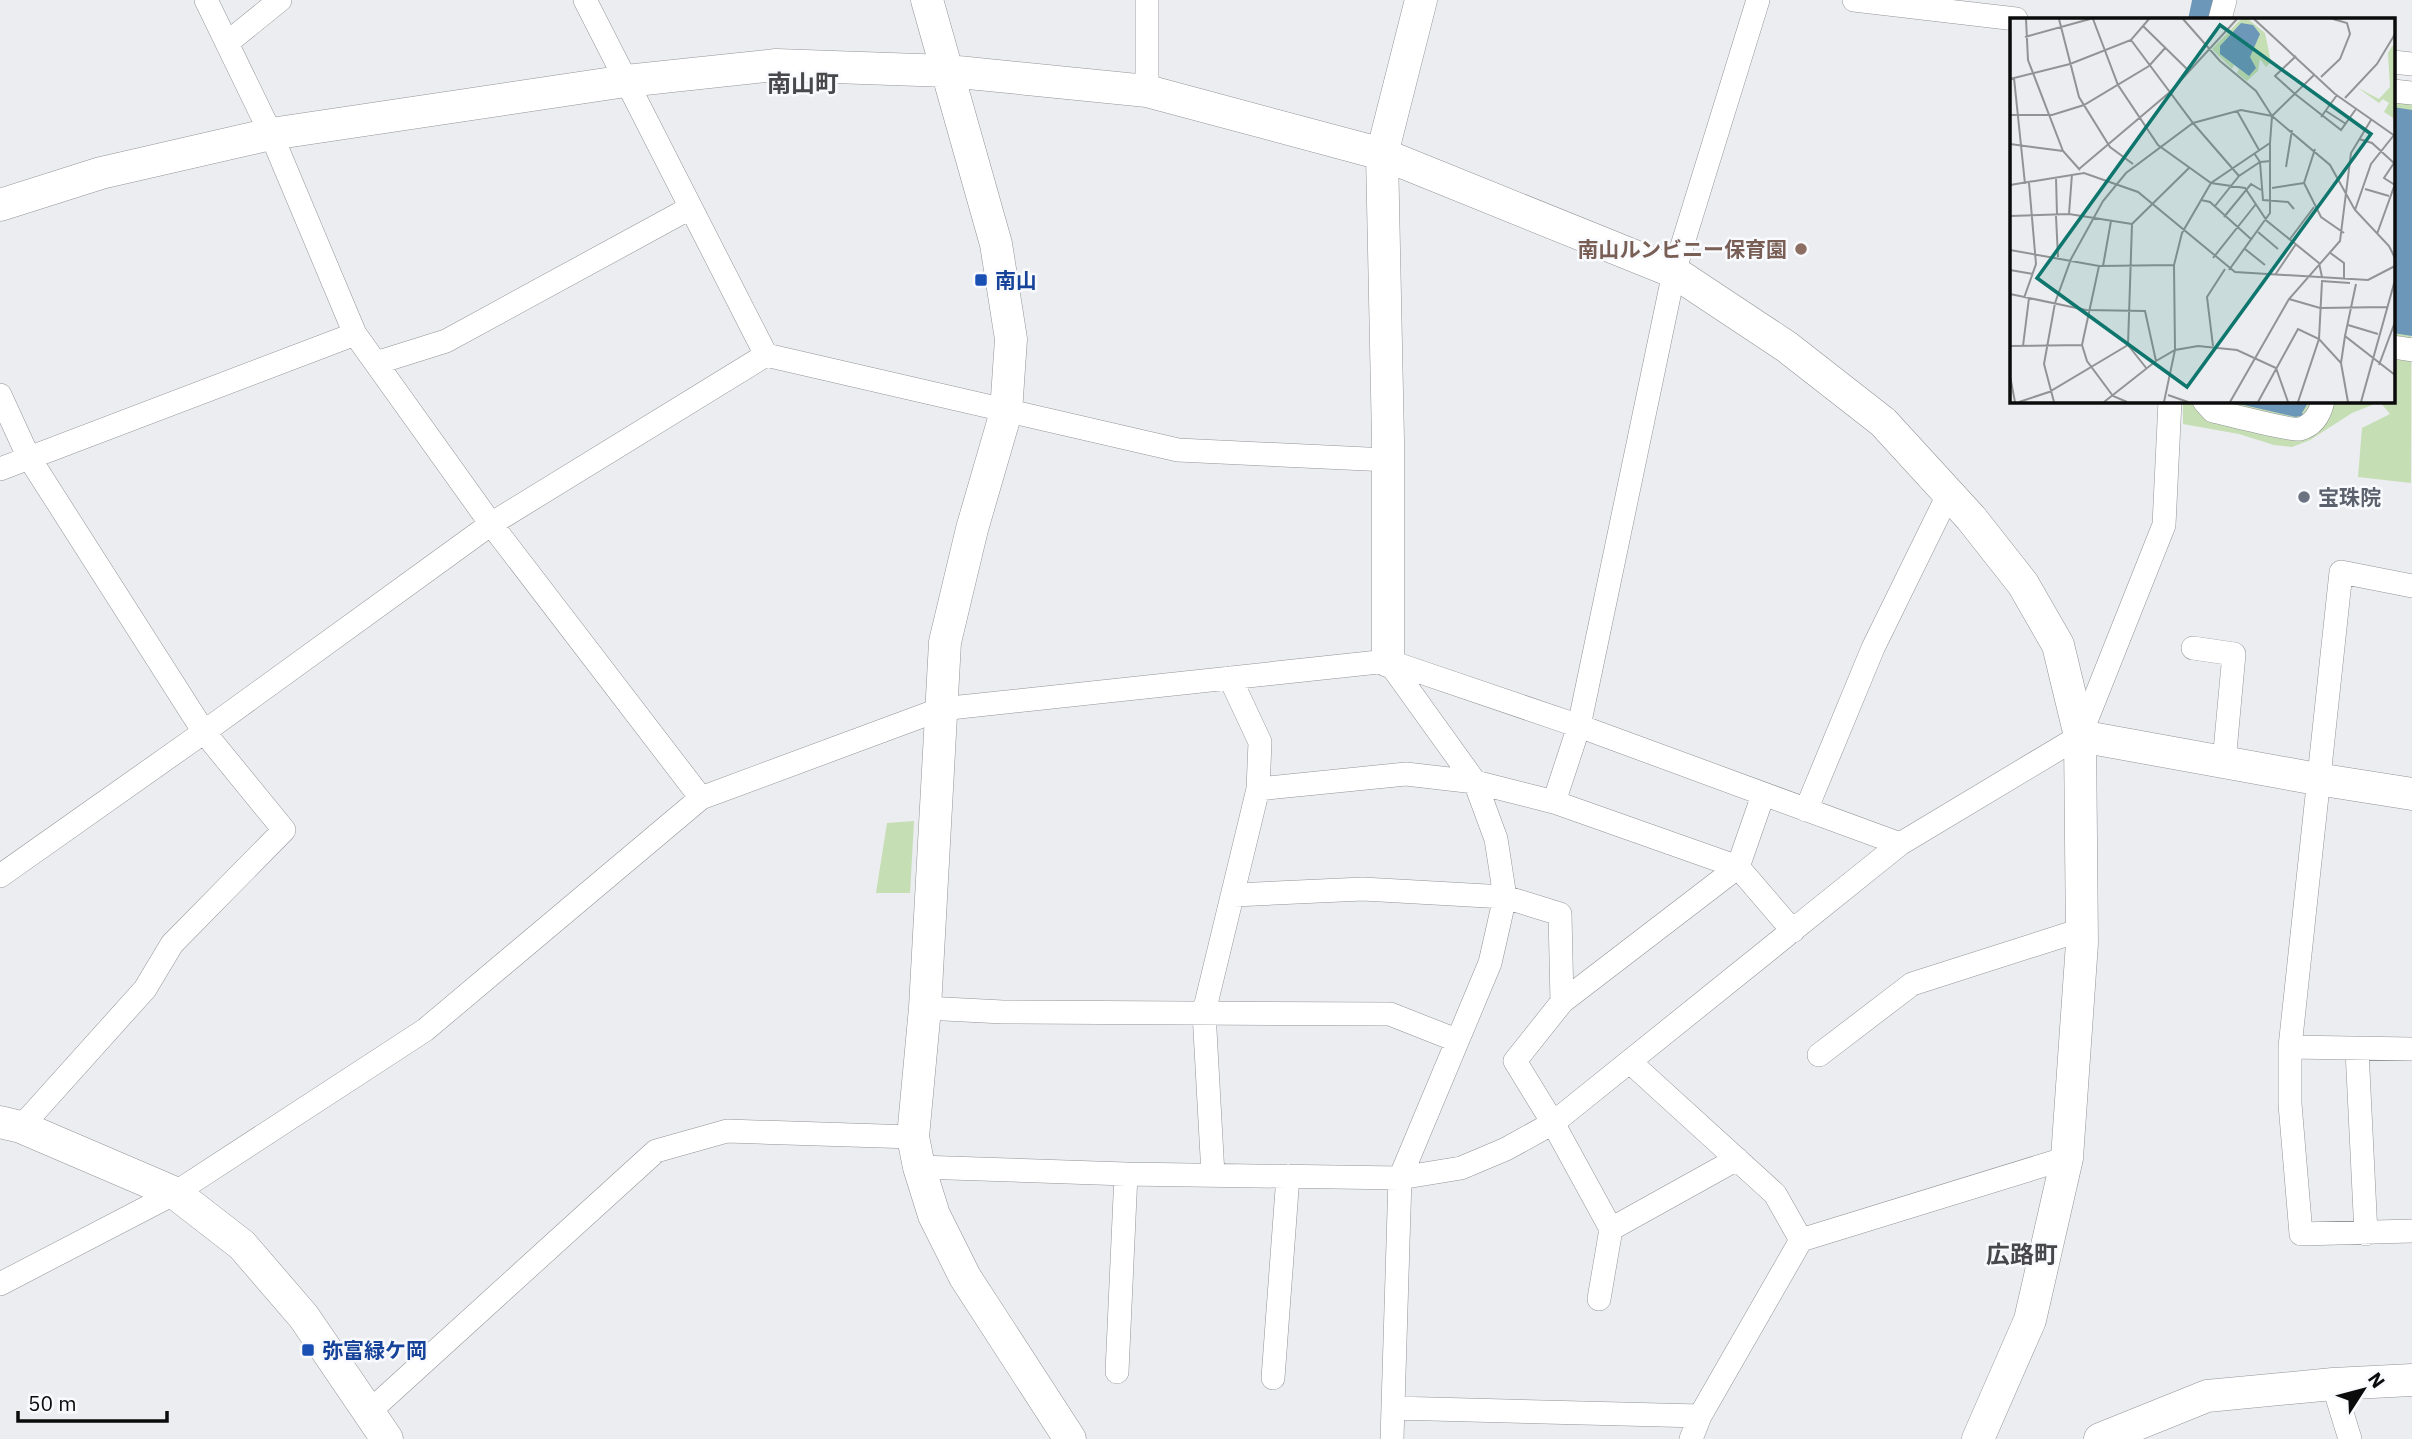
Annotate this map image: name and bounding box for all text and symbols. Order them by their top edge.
inset map [2010,18,2394,402]
district label: 南山町 [767,67,839,99]
place label: 南山ルンビニー保育園 [1577,235,1787,263]
marker: 南山ルンビニー保育園 [1793,241,1809,257]
place label: 南山 [995,266,1037,294]
marker: 南山 [973,272,989,288]
place label: 宝珠院 [2318,483,2381,511]
marker: 宝珠院 [2296,489,2312,505]
district label: 広路町 [1986,1238,2058,1270]
place label: 弥富緑ケ岡 [322,1336,427,1364]
marker: 弥富緑ケ岡 [300,1342,316,1358]
north arrow [2328,1355,2398,1425]
text: N [2363,1367,2391,1393]
scale bar [18,1380,166,1424]
text: 50 m [28,1389,77,1417]

